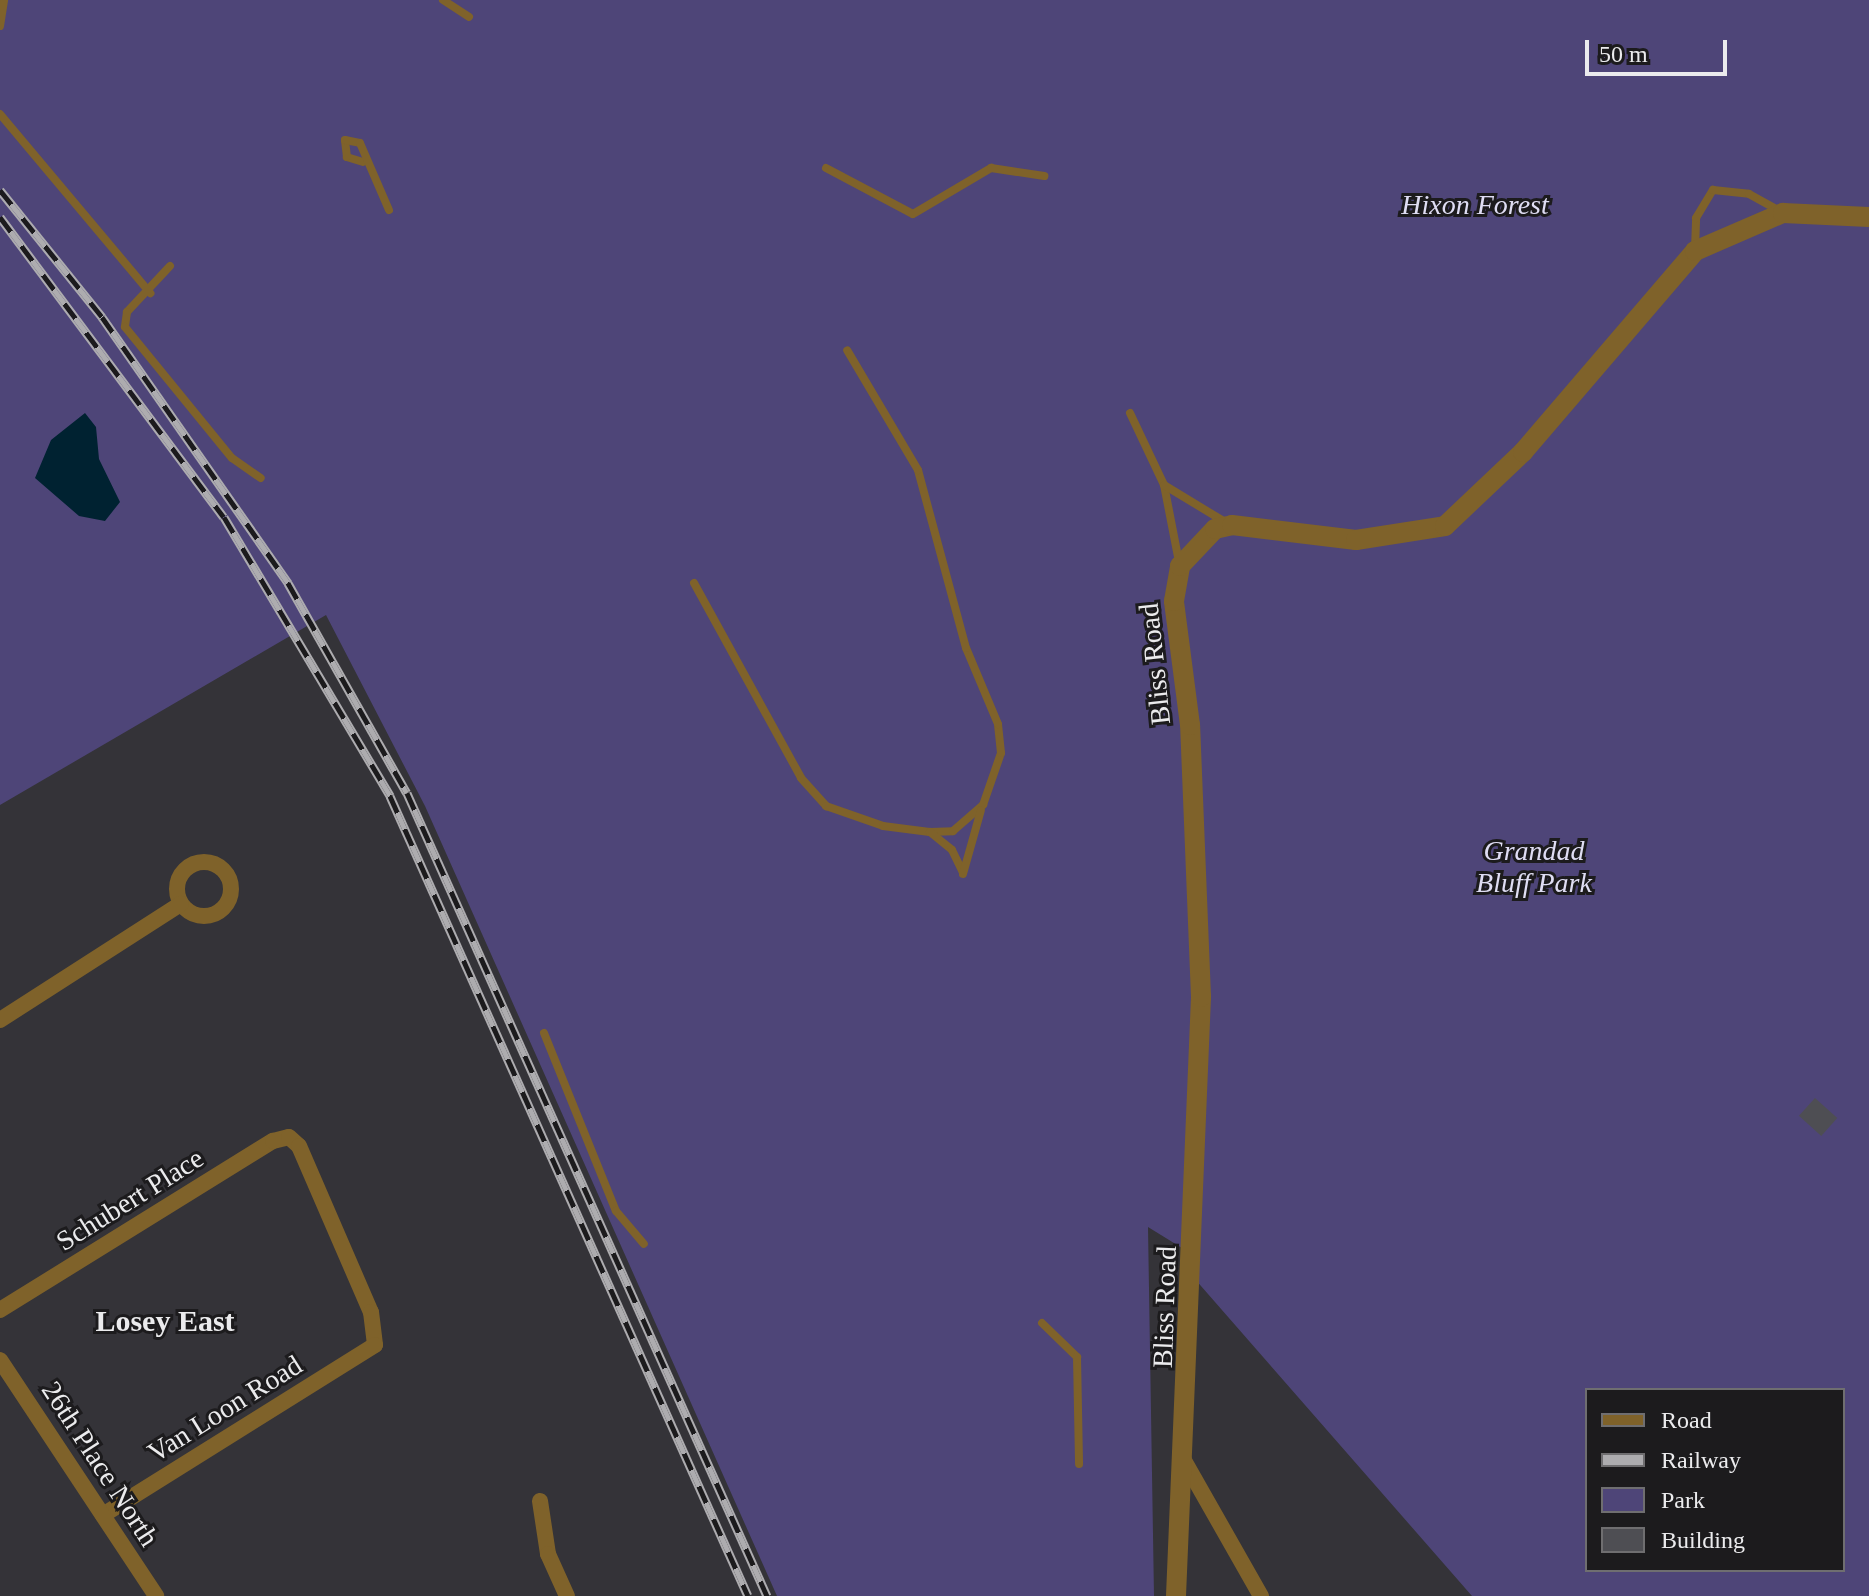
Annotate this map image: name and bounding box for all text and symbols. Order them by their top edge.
scale bar [1589,24,1731,74]
text: 50 m [1599,41,1648,67]
park label: Hixon Forest [1401,188,1549,222]
street label: Bliss Road [1132,602,1178,726]
park label: Grandad Bluff Park [1476,834,1592,900]
street label: Schubert Place [50,1141,210,1259]
street label: Bliss Road [1146,1245,1184,1369]
district label: Losey East [95,1303,235,1339]
street label: Van Loon Road [142,1348,308,1470]
street label: 26th Place North [34,1375,166,1553]
legend [1585,1388,1845,1572]
text: Road [1661,1407,1712,1433]
text: Railway [1661,1447,1741,1473]
text: Park [1661,1487,1705,1513]
text: Building [1661,1527,1745,1553]

